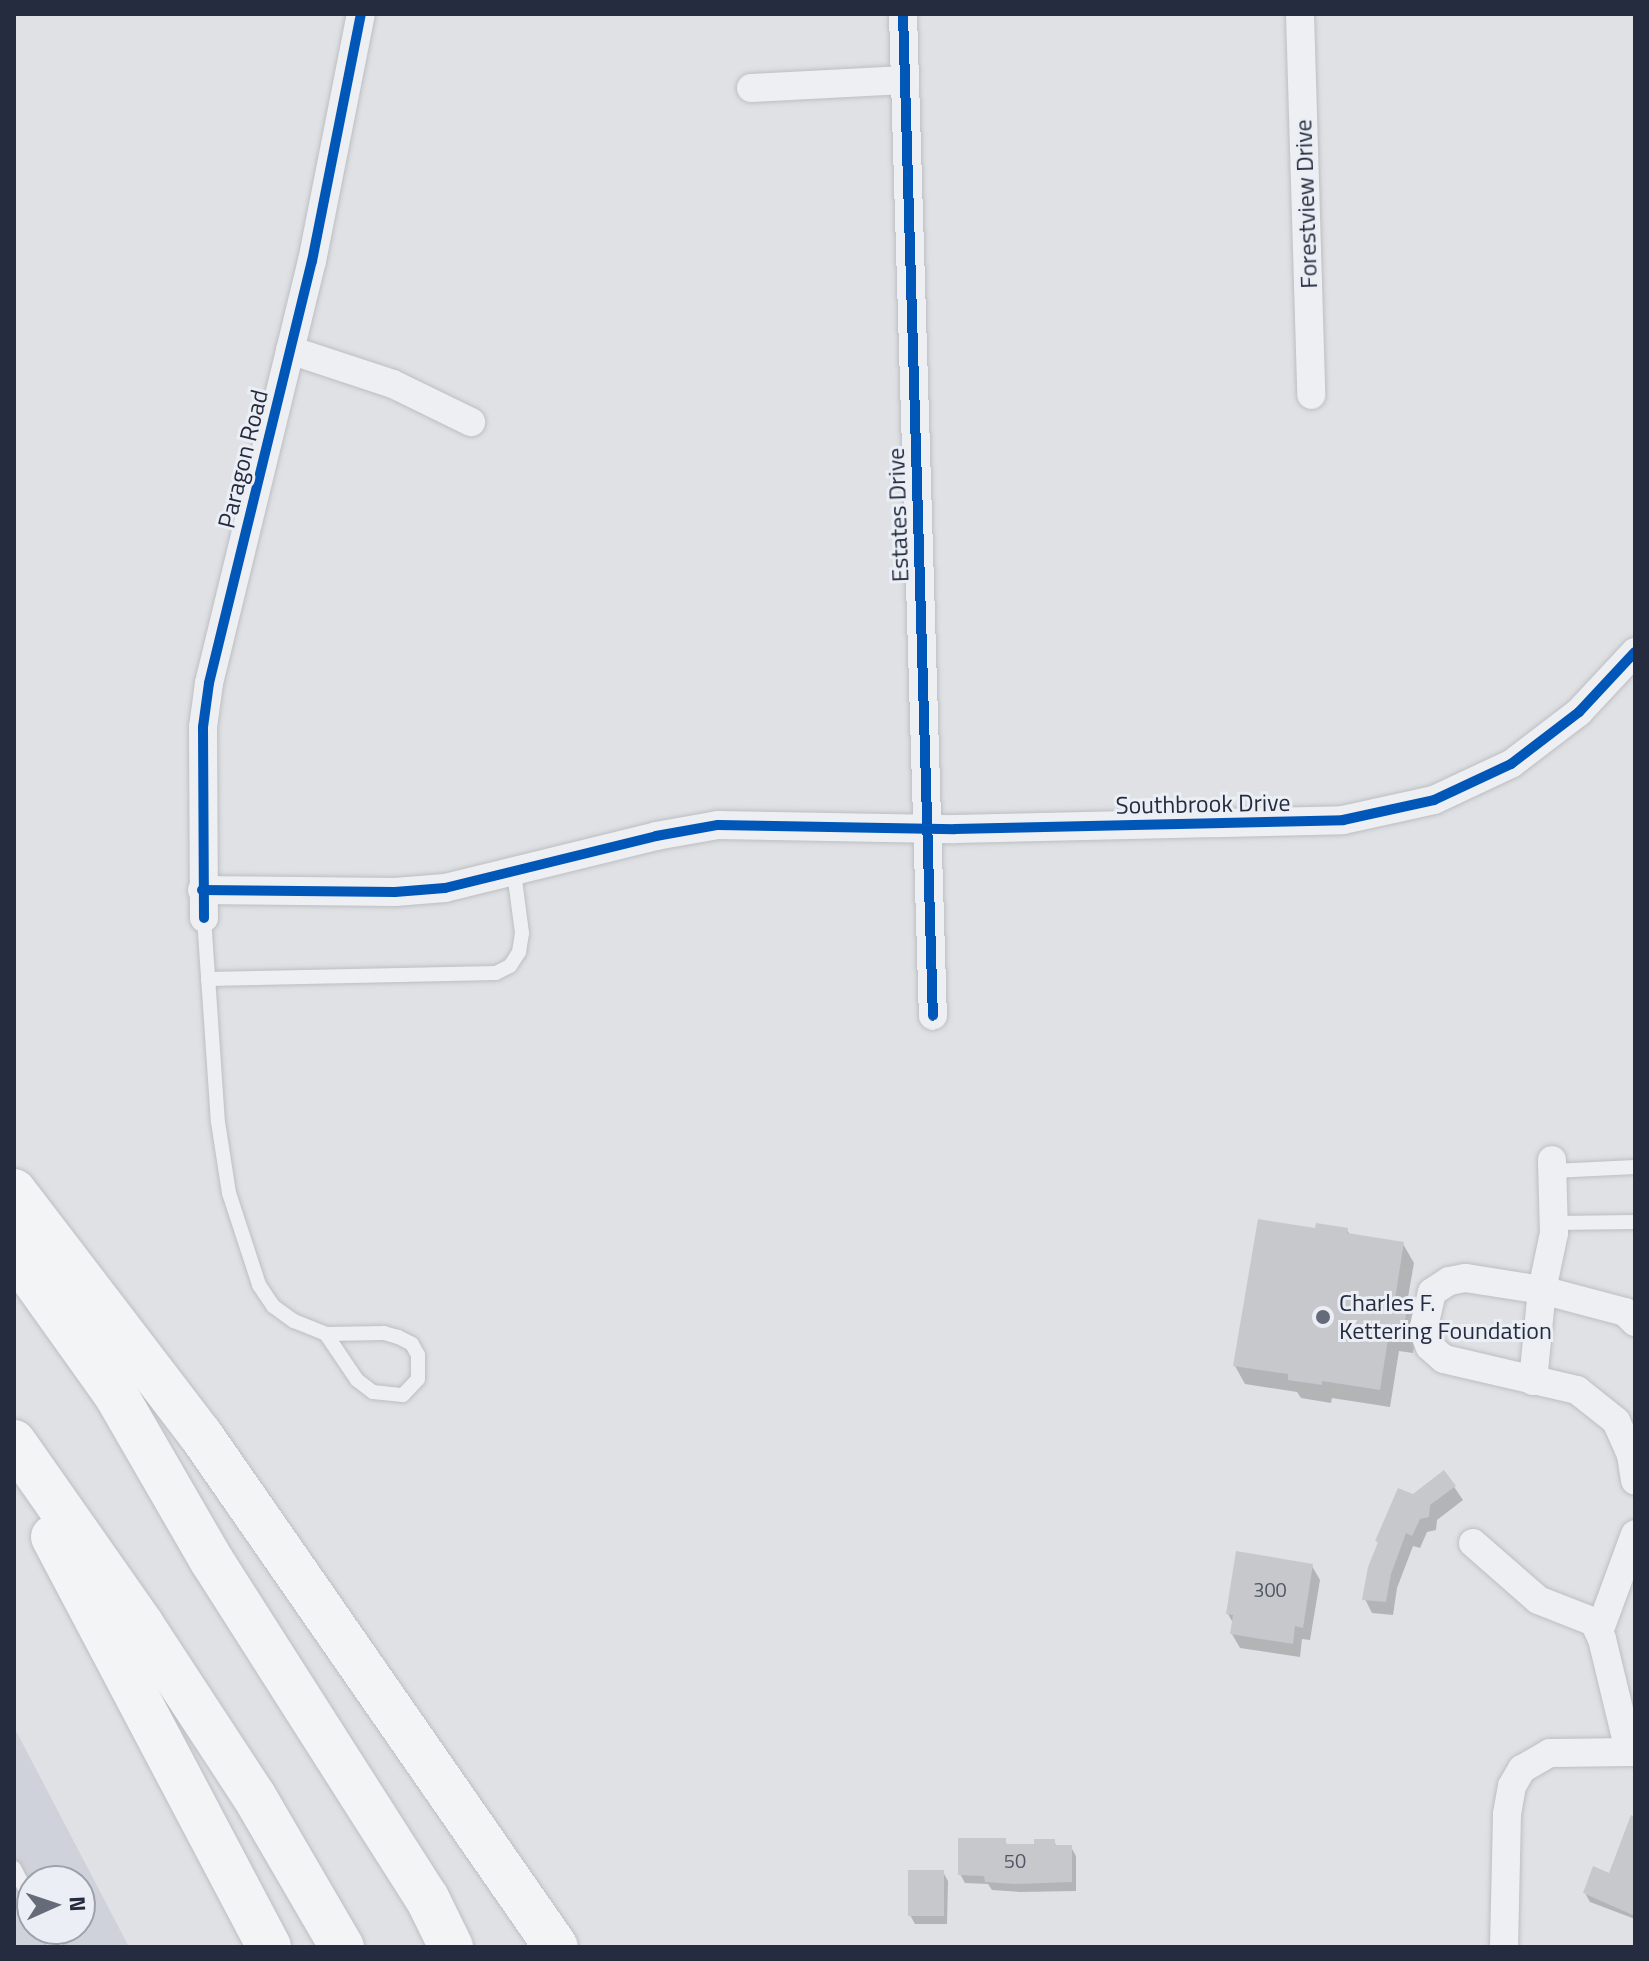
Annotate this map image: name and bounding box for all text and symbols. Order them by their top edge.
street label: Forestview Drive [1289,119,1323,289]
street label: Paragon Road [212,387,274,531]
street label: Estates Drive [881,447,915,583]
street label: Southbrook Drive [1115,788,1291,820]
place label: Charles F. Kettering Foundation [1339,1289,1552,1345]
marker: Charles F. Kettering Foundation [1314,1308,1332,1326]
house number: 300 [1253,1577,1287,1601]
house number: 50 [1004,1848,1026,1872]
north arrow [16,1865,96,1945]
text: N [61,1895,95,1912]

